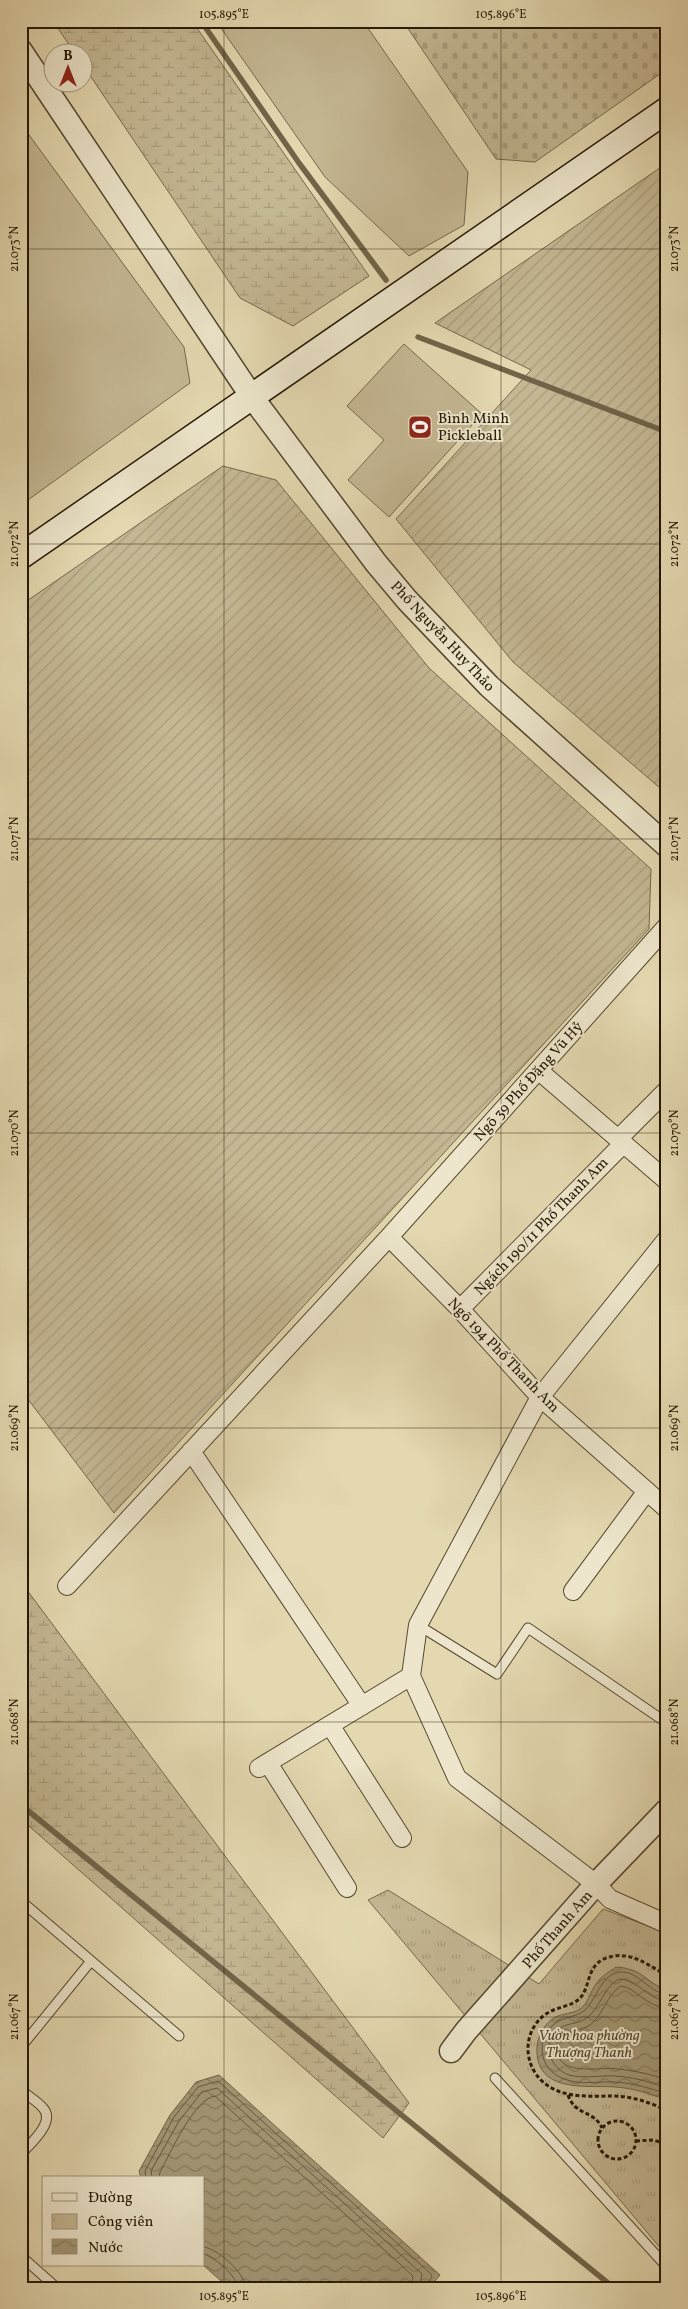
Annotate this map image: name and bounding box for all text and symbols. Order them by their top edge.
text: 105.895°E [199,7,249,23]
text: 105.896°E [476,7,526,23]
north arrow [42,42,92,92]
text: B [63,47,73,66]
text: 21.073°N [7,226,23,272]
text: 21.073°N [667,226,683,272]
place label: Bình Minh Pickleball [438,409,509,447]
sports icon: Bình Minh Pickleball [407,414,433,440]
text: 21.072°N [7,521,23,567]
text: 21.072°N [667,521,683,567]
street label: Phố Nguyễn Huy Thảo [385,577,499,697]
text: 21.071°N [7,816,23,862]
text: 21.071°N [667,816,683,862]
street label: Ngõ 39 Phố Đặng Vũ Hỷ [470,1018,589,1146]
text: 21.070°N [7,1109,23,1156]
text: 21.070°N [667,1109,683,1156]
street label: Ngách 190/11 Phố Thanh Am [470,1153,614,1301]
street label: Ngõ 194 Phố Thanh Am [442,1294,564,1418]
text: 21.069°N [7,1405,23,1451]
text: 21.069°N [667,1405,683,1451]
text: 21.068°N [7,1698,23,1745]
text: 21.068°N [667,1698,683,1745]
street label: Phố Thanh Am [518,1886,598,1974]
text: 21.067°N [7,1994,23,2040]
text: 21.067°N [667,1994,683,2040]
park label: Vườn hoa phường Thượng Thanh [538,2026,640,2064]
legend [42,2176,205,2266]
text: Đường [88,2188,133,2209]
text: Công viên [88,2212,153,2233]
text: Nước [88,2238,123,2259]
text: 105.895°E [199,2289,249,2305]
text: 105.896°E [476,2289,526,2305]

